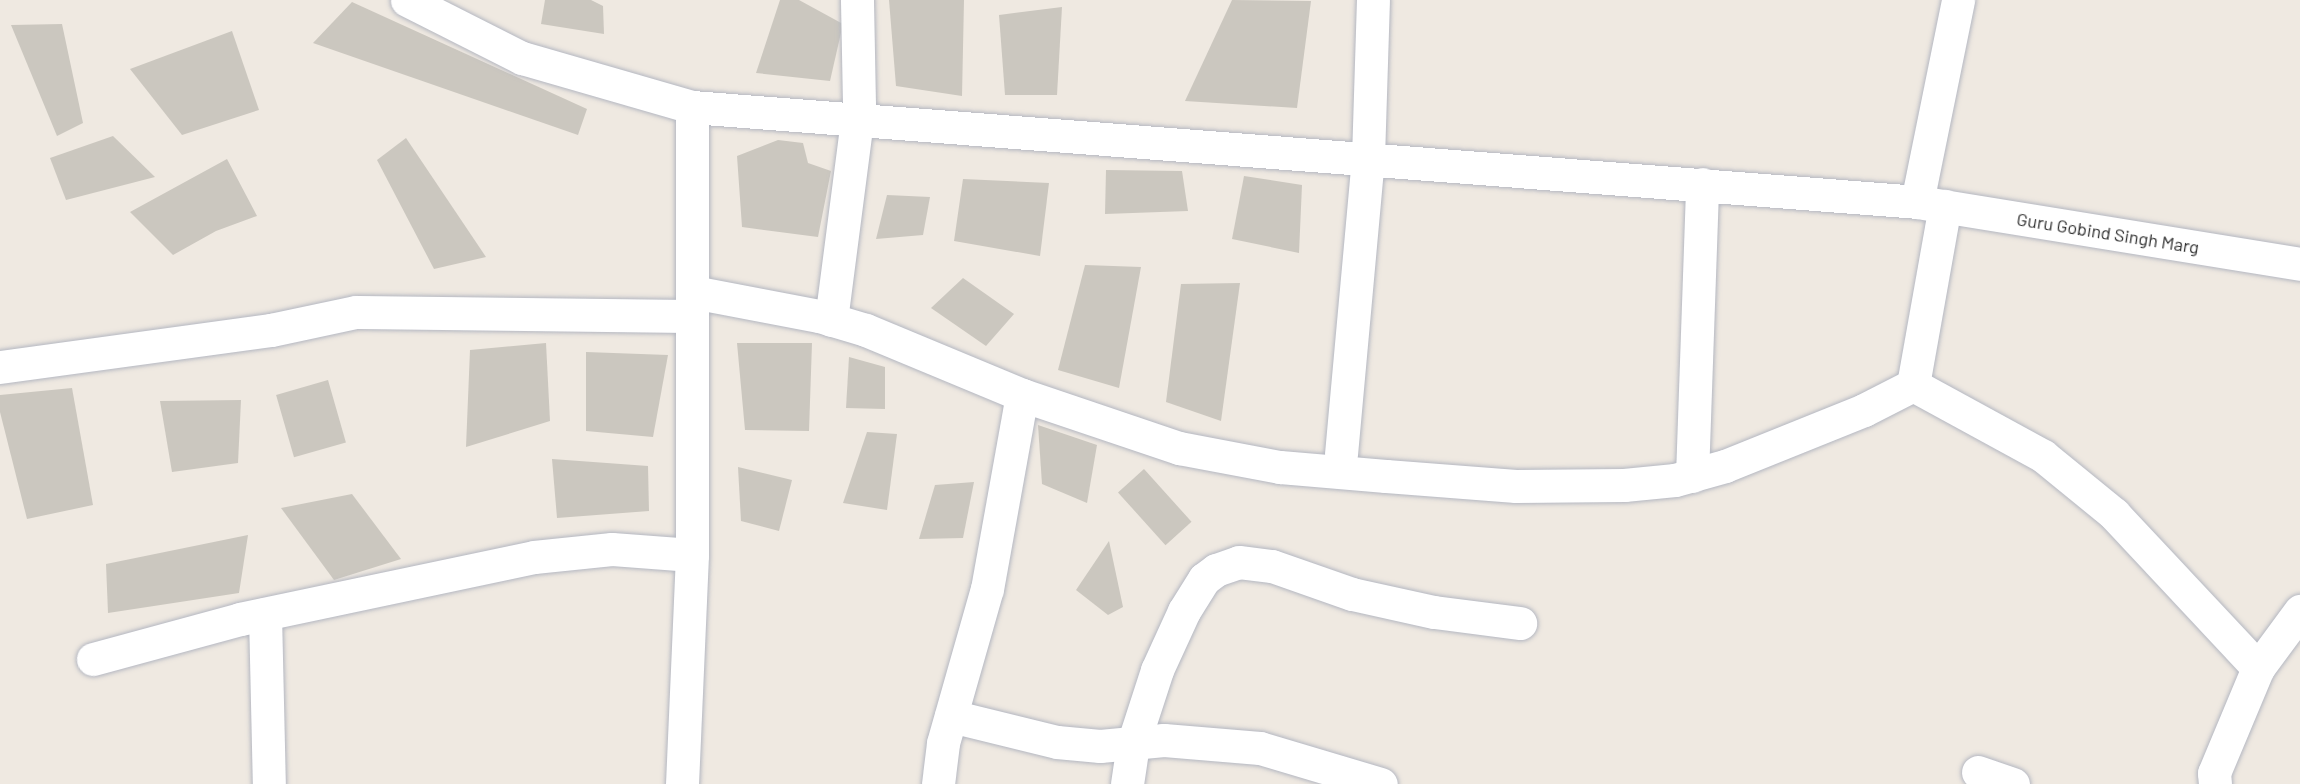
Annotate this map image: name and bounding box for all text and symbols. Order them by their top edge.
street label: Guru Gobind Singh Marg [2015,208,2201,258]

